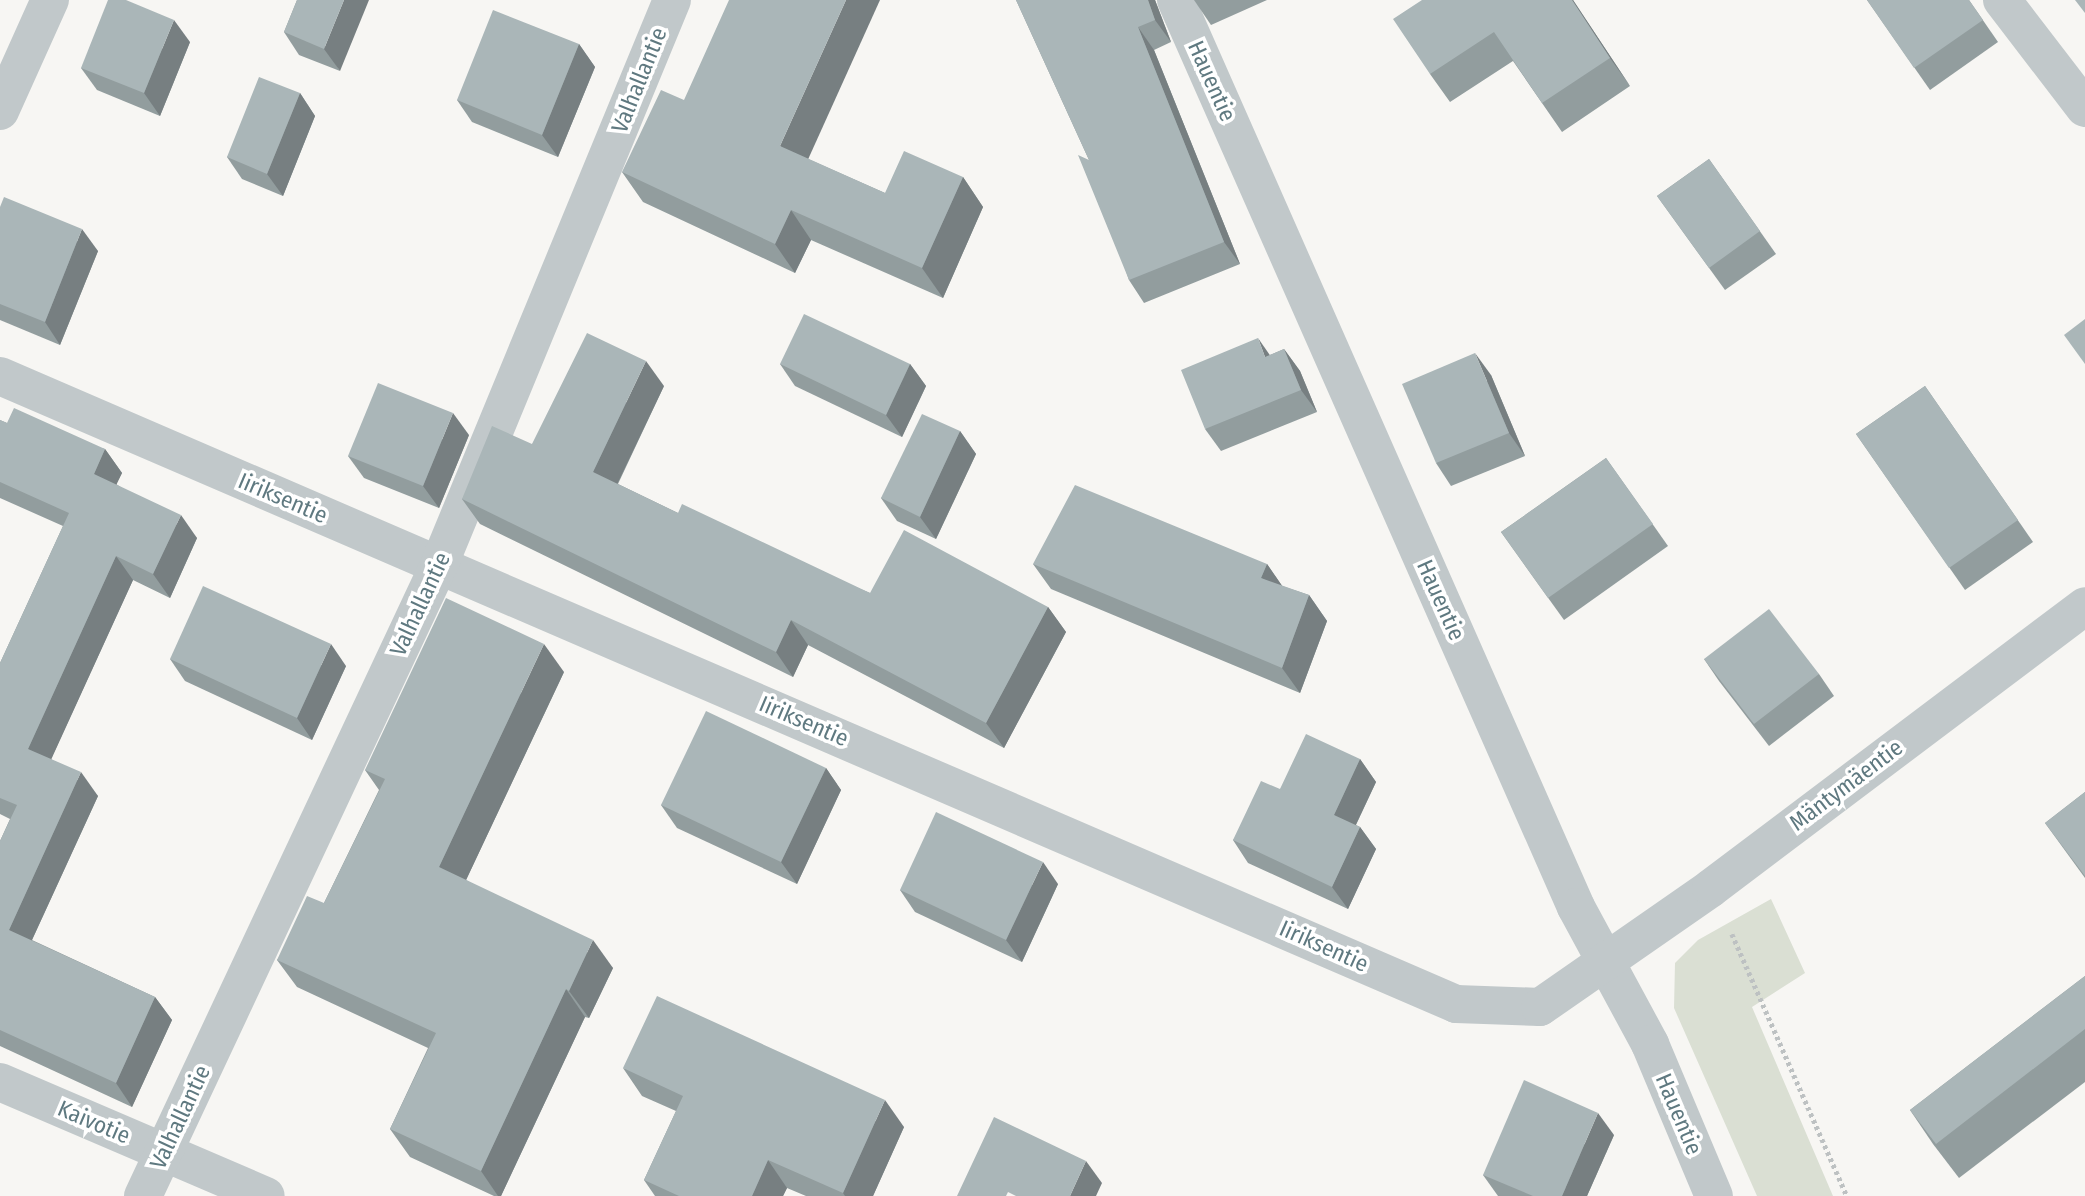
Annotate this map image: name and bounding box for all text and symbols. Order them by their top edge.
street label: Valhallantie [605,23,673,137]
street label: Hauentie [1182,36,1242,126]
street label: Iiriksentie [234,467,332,529]
street label: Valhallantie [384,548,456,660]
street label: Hauentie [1411,555,1471,645]
street label: Iiriksentie [755,690,853,752]
street label: Mäntymäentie [1784,733,1908,837]
street label: Iiriksentie [1275,914,1373,978]
street label: Valhallantie [144,1061,216,1173]
street label: Hauentie [1650,1069,1708,1159]
street label: Kaivotie [54,1094,134,1150]

